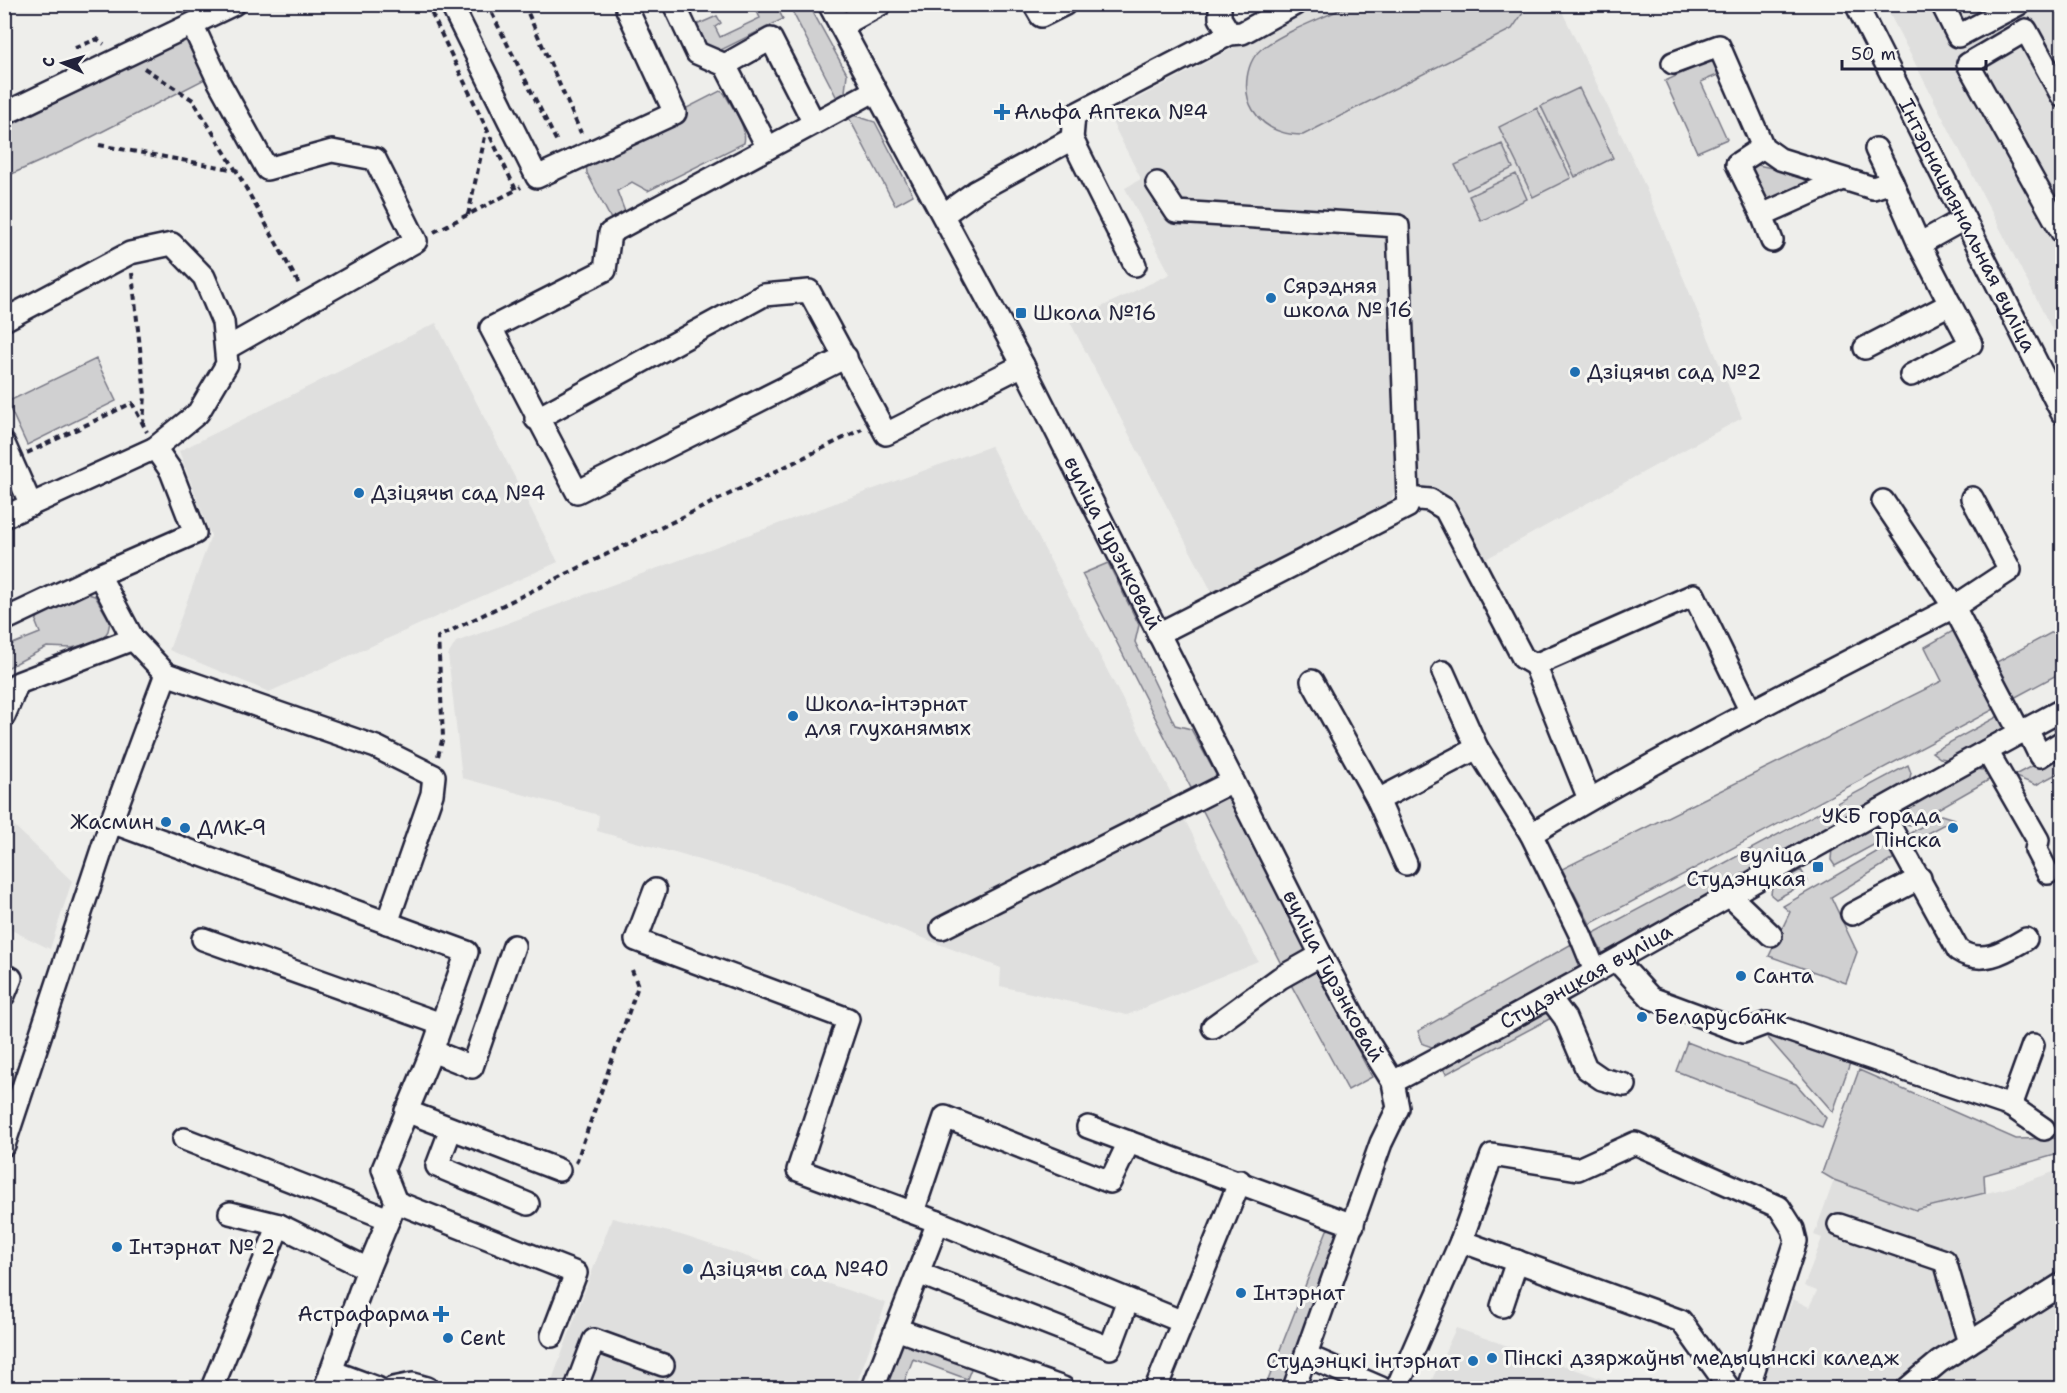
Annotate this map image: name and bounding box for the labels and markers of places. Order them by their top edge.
place label: Альфа Аптека №4 [1014,98,1208,126]
marker: Альфа Аптека №4 [995,105,1009,119]
place label: Сярэдняя школа № 16 [1283,272,1412,324]
marker: Сярэдняя школа № 16 [1264,291,1278,305]
place label: Школа №16 [1033,299,1156,327]
marker: Школа №16 [1014,306,1028,320]
place label: Дзіцячы сад №2 [1587,358,1761,386]
marker: Дзіцячы сад №2 [1568,365,1582,379]
place label: Дзіцячы сад №4 [371,479,545,507]
marker: Дзіцячы сад №4 [352,486,366,500]
place label: Школа-інтэрнат для глуханямых [805,690,971,742]
marker: Школа-інтэрнат для глуханямых [786,709,800,723]
place label: УКБ горада Пінска [1821,802,1941,854]
place label: Жасмин [70,808,154,836]
place label: ДМК-9 [197,814,267,842]
marker: Жасмин [159,815,173,829]
marker: ДМК-9 [178,821,192,835]
marker: УКБ горада Пінска [1946,821,1960,835]
place label: вуліца Студэнцкая [1686,841,1806,893]
marker: вуліца Студэнцкая [1811,860,1825,874]
place label: Санта [1753,962,1814,990]
marker: Санта [1734,969,1748,983]
place label: Беларусбанк [1654,1003,1787,1031]
marker: Беларусбанк [1635,1010,1649,1024]
place label: Інтэрнат № 2 [129,1233,276,1261]
marker: Інтэрнат № 2 [110,1240,124,1254]
place label: Дзіцячы сад №40 [700,1255,889,1283]
marker: Дзіцячы сад №40 [681,1262,695,1276]
place label: Інтэрнат [1253,1279,1345,1307]
marker: Інтэрнат [1234,1286,1248,1300]
place label: Астрафарма [297,1300,429,1328]
marker: Астрафарма [434,1307,448,1321]
place label: Cent [460,1324,506,1352]
marker: Cent [441,1331,455,1345]
place label: Пінскі дзяржаўны медыцынскі каледж [1504,1344,1900,1372]
place label: Студэнцкі інтэрнат [1266,1347,1461,1375]
marker: Пінскі дзяржаўны медыцынскі каледж [1485,1351,1499,1365]
marker: Студэнцкі інтэрнат [1466,1354,1480,1368]

